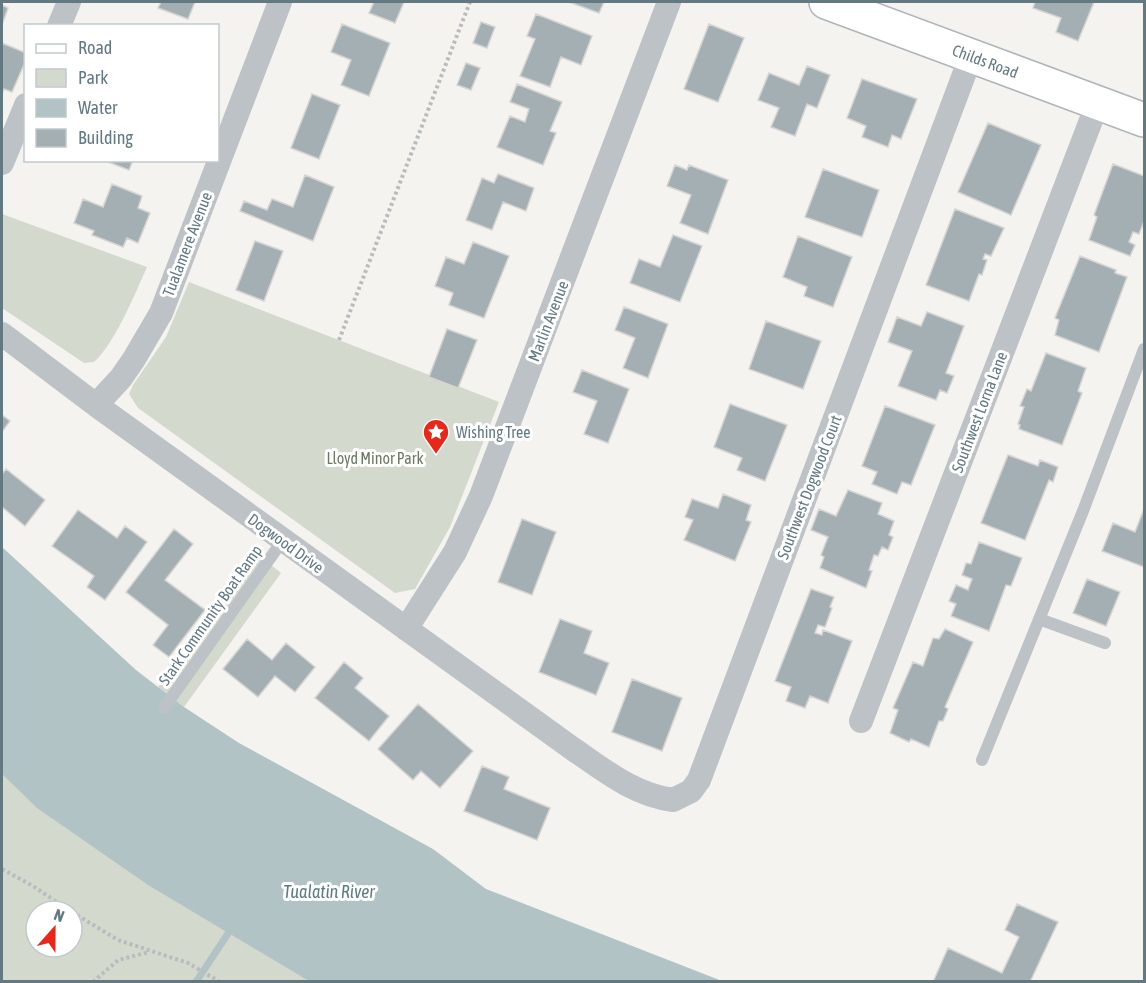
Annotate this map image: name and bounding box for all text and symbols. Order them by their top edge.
legend [24,24,219,162]
text: Road [78,37,112,58]
street label: Childs Road [950,41,1021,82]
text: Park [78,67,108,88]
text: Water [78,97,118,118]
text: Building [78,127,133,148]
street label: Tualamere Avenue [159,189,215,299]
street label: Marlin Avenue [524,278,572,364]
street label: Southwest Lorna Lane [948,349,1010,475]
street label: Southwest Dogwood Court [773,412,846,562]
place icon: Wishing Tree [421,417,451,455]
place label: Wishing Tree [456,423,530,442]
park label: Lloyd Minor Park [326,449,424,468]
street label: Dogwood Drive [244,510,327,577]
street label: Stark Community Boat Ramp [155,541,266,689]
water label: Tualatin River [283,881,375,902]
north arrow [24,899,84,959]
text: N [52,905,67,925]

